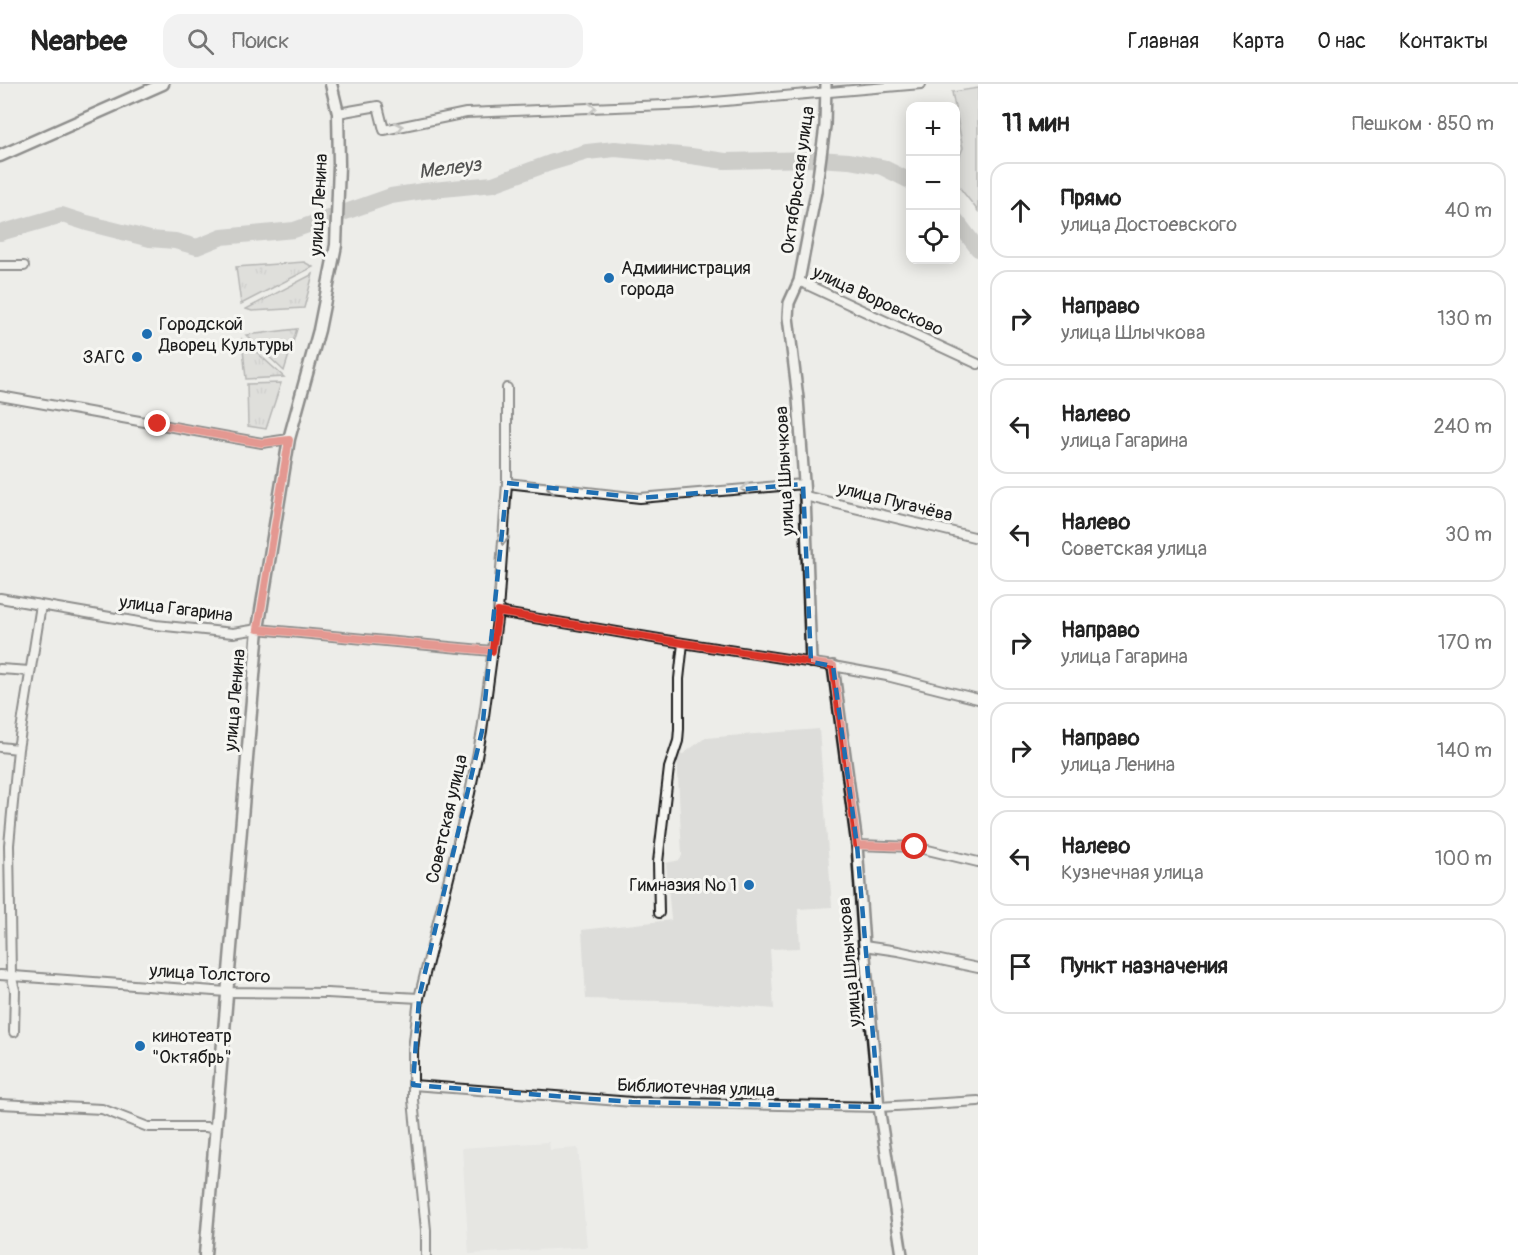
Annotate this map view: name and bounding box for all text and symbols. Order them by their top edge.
search box [163,14,583,68]
text: Nearbee [30,24,127,59]
icon: search [184,25,217,58]
text: Поиск [232,27,289,55]
text: Главная [1128,28,1199,55]
text: Карта [1232,28,1284,55]
text: О нас [1317,28,1366,55]
text: Контакты [1399,28,1488,55]
one-way arrow [588,102,597,114]
map controls [906,102,960,264]
button: + [906,102,960,156]
street label: Октябрьская улица [776,104,820,256]
text: 11 мин [1002,107,1070,139]
text: Пешком · 850 m [1352,111,1494,136]
one-way arrow [394,121,404,134]
water label: Мелеуз [417,152,484,184]
street label: улица Ленина [305,153,333,258]
button: − [906,156,960,210]
text: Прямо [1061,184,1121,212]
icon: ahead [1004,194,1037,227]
text: 40 m [1445,198,1492,223]
button: locate [906,210,960,264]
text: улица Достоевского [1061,212,1237,237]
place label: Адмиинистрация города [621,257,751,301]
street label: улица Воровсково [808,260,948,342]
marker: Адмиинистрация города [602,271,616,285]
text: Направо [1061,292,1140,320]
icon: right [1004,302,1037,335]
text: 130 m [1437,306,1492,331]
place label: Городской Дворец Культуры [158,313,293,357]
text: улица Шлычкова [1061,320,1205,345]
marker: Городской Дворец Культуры [140,327,154,341]
place label: ЗАГС [83,346,125,369]
marker: ЗАГС [130,350,144,364]
text: Налево [1061,400,1130,428]
street label: улица Шлычкова [770,406,800,537]
route end [144,410,170,436]
icon: left [1004,410,1037,443]
text: 240 m [1433,414,1492,439]
text: улица Гагарина [1061,428,1188,453]
street label: улица Пугачёва [834,476,955,527]
one-way arrow [547,482,556,495]
one-way arrow [741,482,750,495]
text: Налево [1061,508,1130,536]
icon: left [1004,518,1037,551]
text: 30 m [1445,522,1492,547]
text: Советская улица [1061,536,1207,561]
one-way arrow [497,537,510,546]
street label: улица Гагарина [117,591,234,627]
text: Направо [1061,616,1140,644]
icon: right [1004,626,1037,659]
text: 170 m [1438,630,1492,655]
text: улица Гагарина [1061,644,1188,669]
street label: улица Ленина [219,648,251,753]
text: Направо [1061,724,1140,752]
icon: right [1004,734,1037,767]
text: 140 m [1437,738,1492,763]
street label: Советская улица [421,752,473,886]
text: улица Ленина [1061,752,1175,777]
text: Налево [1061,832,1130,860]
route start [901,833,927,859]
icon: left [1004,842,1037,875]
text: 100 m [1435,846,1492,871]
text: Кузнечная улица [1061,860,1203,885]
place label: Гимназия № 1 [629,874,737,897]
marker: Гимназия № 1 [742,878,756,892]
street label: улица Шлычкова [833,896,867,1029]
icon: arrive [1004,950,1037,983]
text: Пункт назначения [1061,952,1228,980]
street label: улица Толстого [148,959,271,989]
place label: кинотеатр "Октябрь" [152,1025,232,1069]
marker: кинотеатр "Октябрь" [133,1039,147,1053]
street label: Библиотечная улица [617,1074,775,1102]

